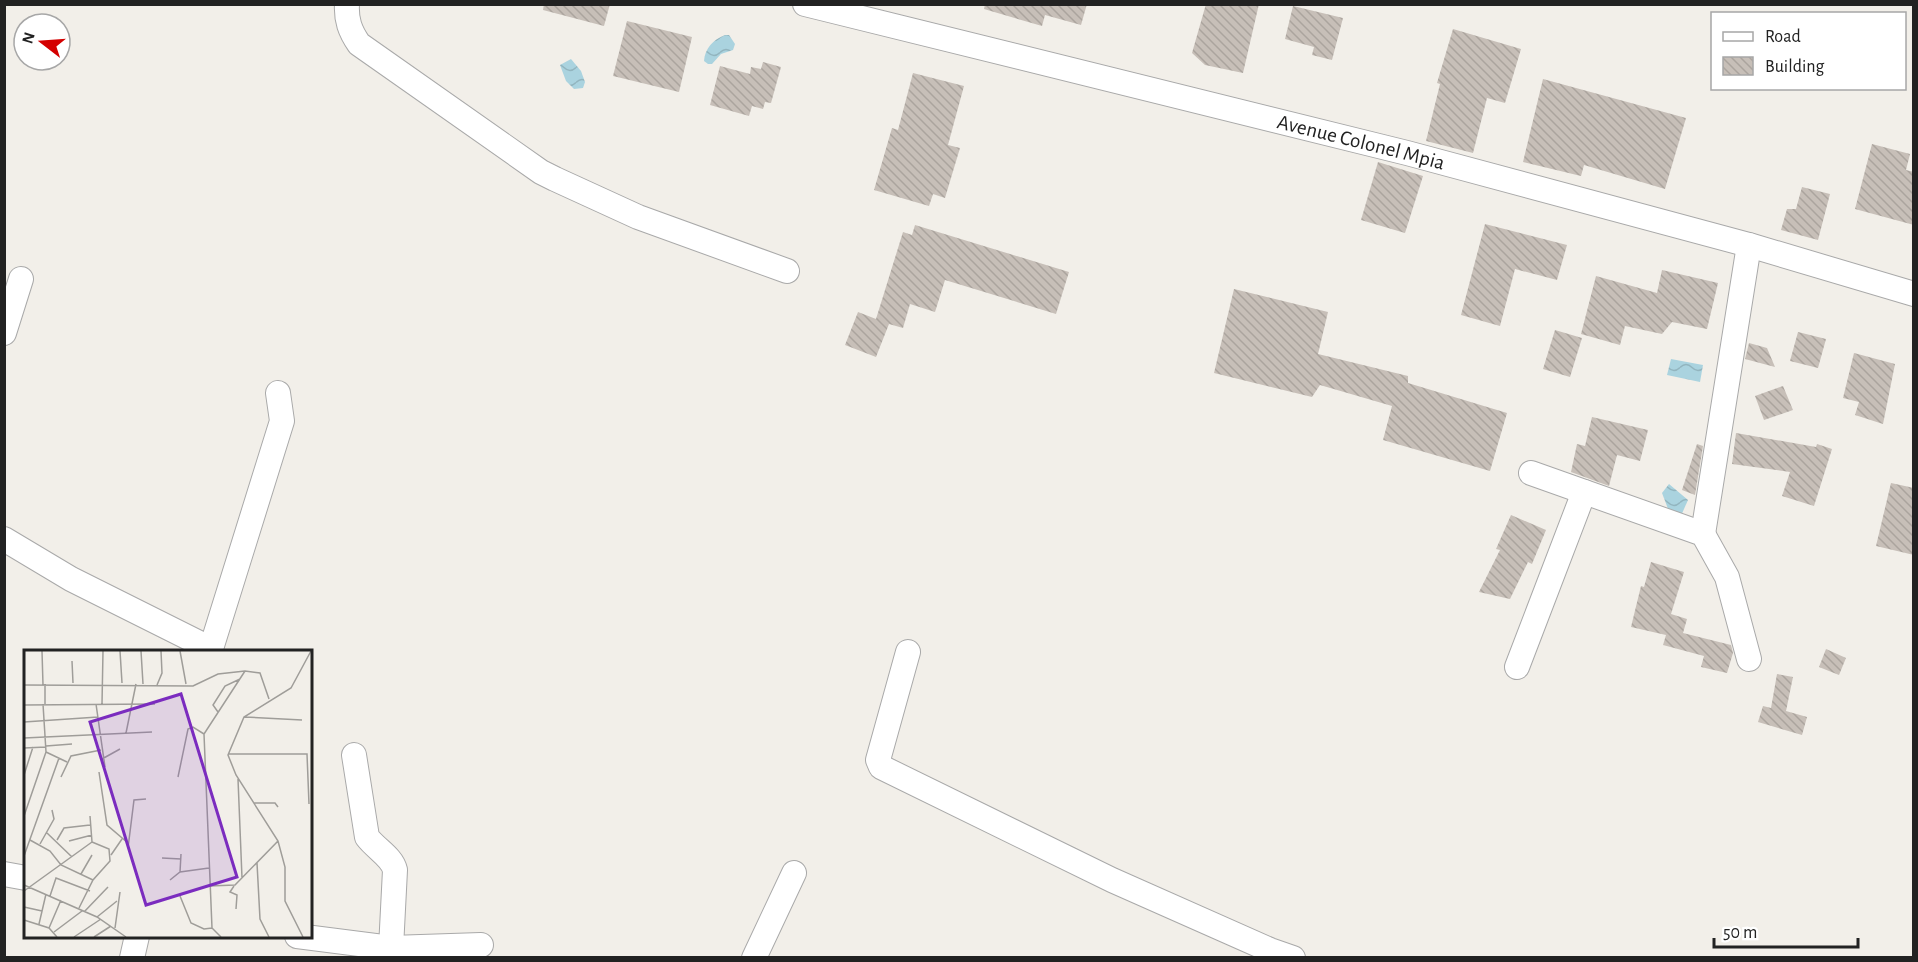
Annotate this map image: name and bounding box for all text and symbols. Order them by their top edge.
north arrow [12,12,72,72]
legend [1711,12,1906,90]
text: Road [1765,28,1801,46]
text: N [19,30,38,46]
text: Building [1765,58,1825,76]
street label: Avenue Colonel Mpia [1275,111,1447,174]
inset map [24,650,312,938]
scale bar [1714,911,1858,949]
text: 50 m [1723,924,1757,942]

